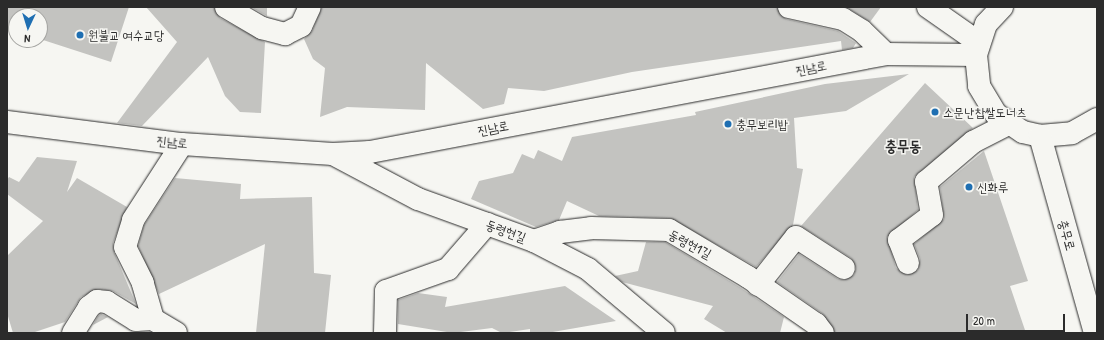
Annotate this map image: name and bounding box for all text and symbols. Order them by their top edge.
north arrow [8,8,48,48]
place label: 원불교 여수교당 [88,27,164,43]
marker: 원불교 여수교당 [75,30,85,40]
text: N [24,32,31,46]
street label: 진남로 [794,57,828,79]
place label: 소문난찹쌀도너츠 [943,104,1027,120]
marker: 소문난찹쌀도너츠 [930,107,940,117]
place label: 충무보리밥 [736,116,788,132]
street label: 진남로 [476,117,510,139]
marker: 충무보리밥 [723,119,733,129]
street label: 진남로 [156,133,188,151]
district label: 충무동 [885,137,921,155]
place label: 신화루 [977,179,1008,195]
marker: 신화루 [964,182,974,192]
street label: 동령현길 [484,217,528,245]
street label: 충무로 [1055,218,1079,252]
street label: 동령현1길 [666,226,714,262]
scale bar [968,306,1067,332]
text: 20 m [973,312,995,329]

